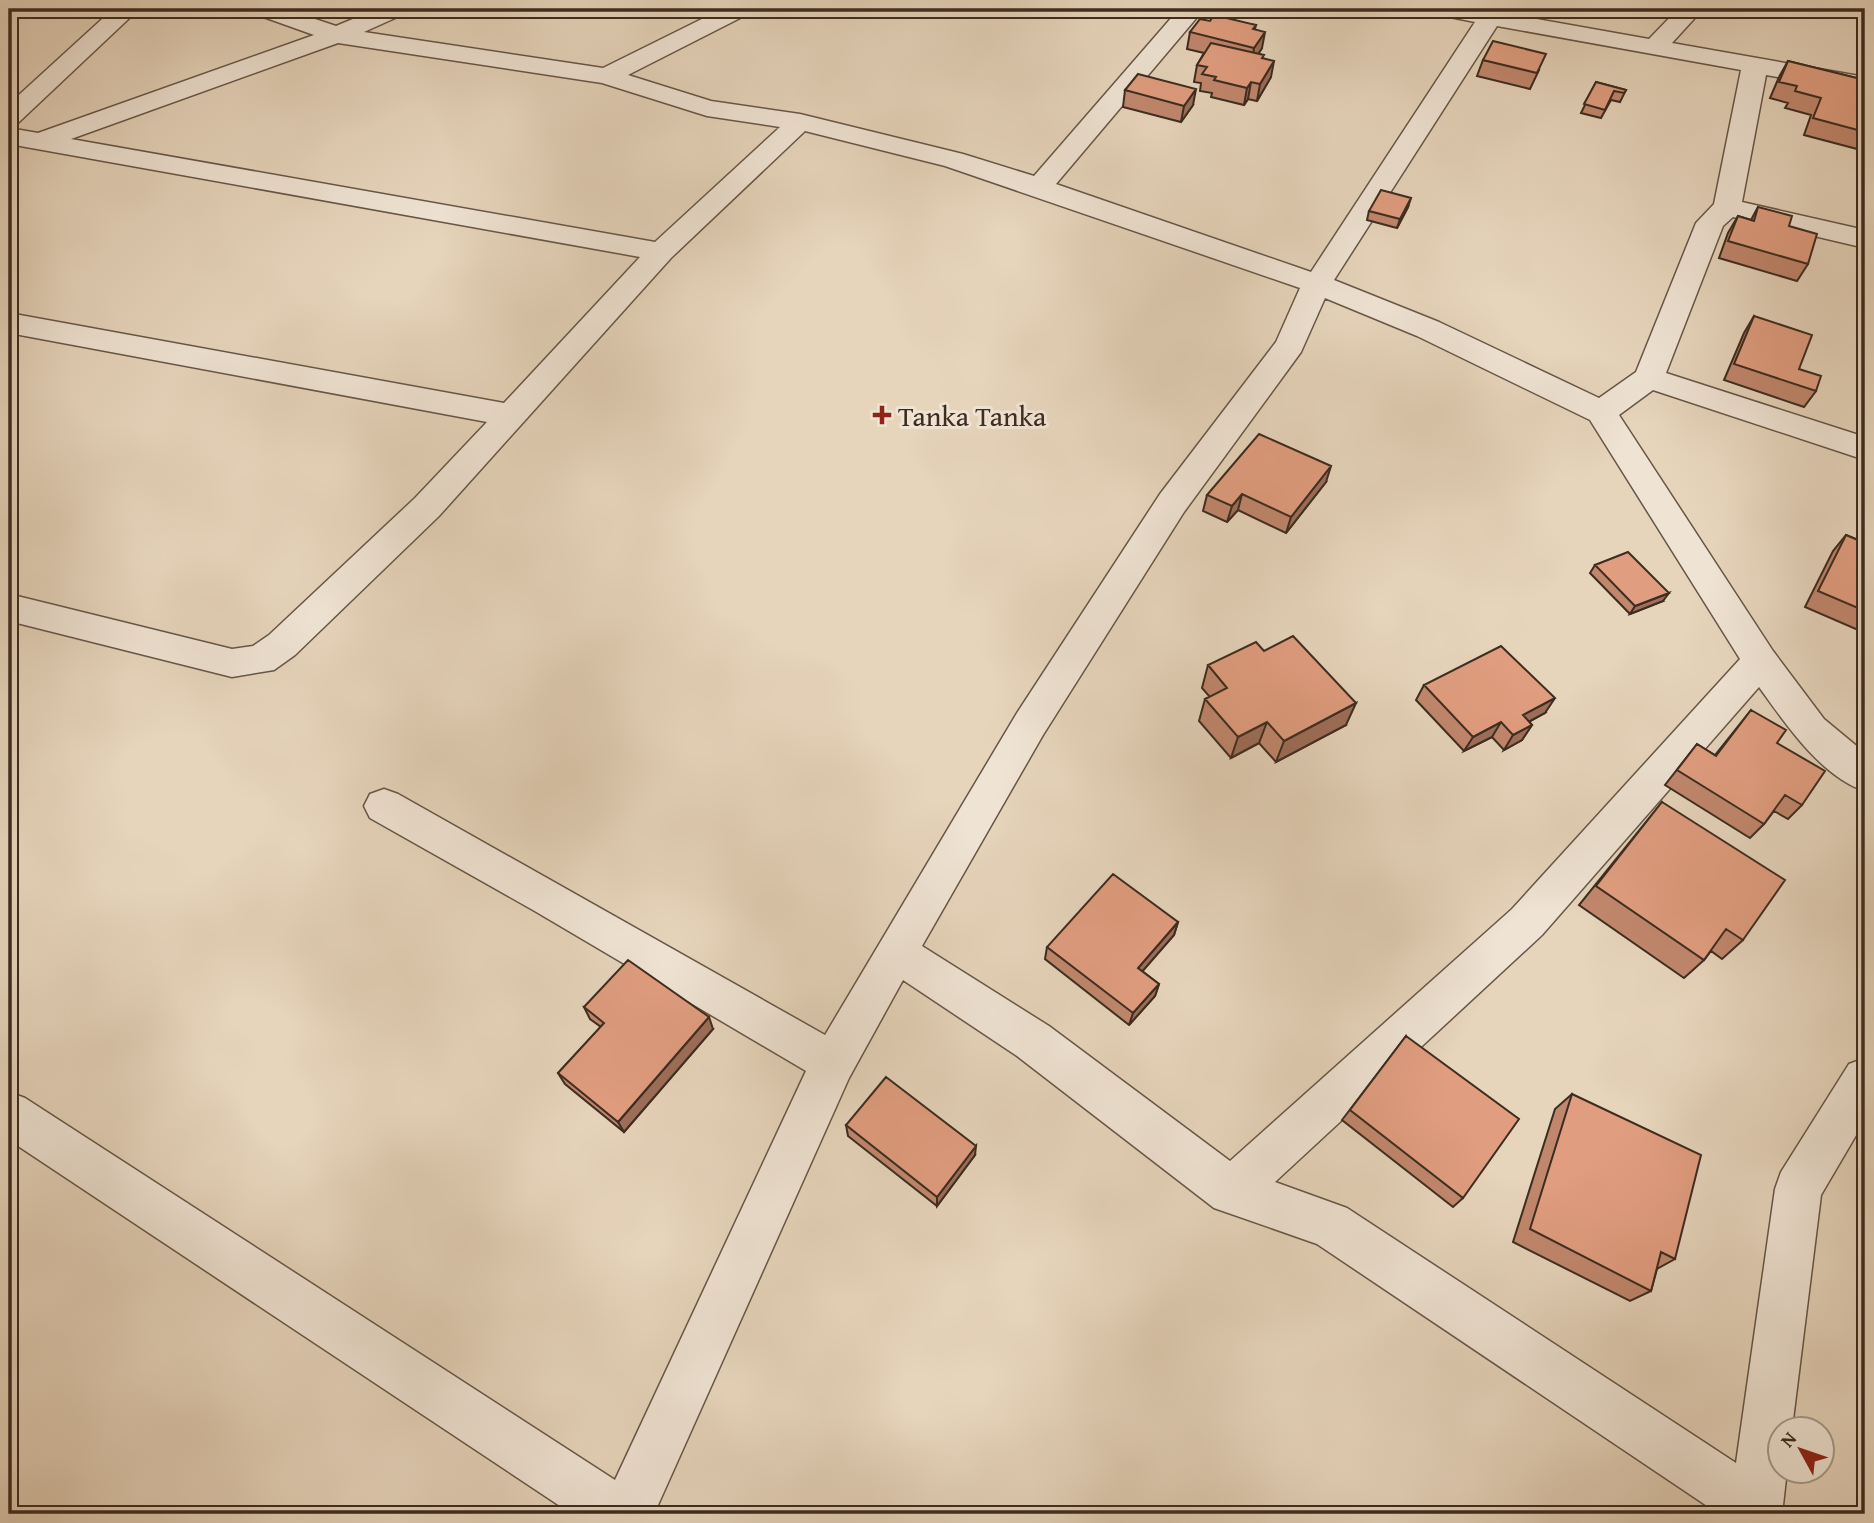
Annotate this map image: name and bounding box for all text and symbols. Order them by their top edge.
place label: Tanka Tanka [898,395,1047,436]
marker: Tanka Tanka [872,405,892,425]
north arrow [1766,1414,1836,1484]
text: N [1773,1425,1803,1453]

